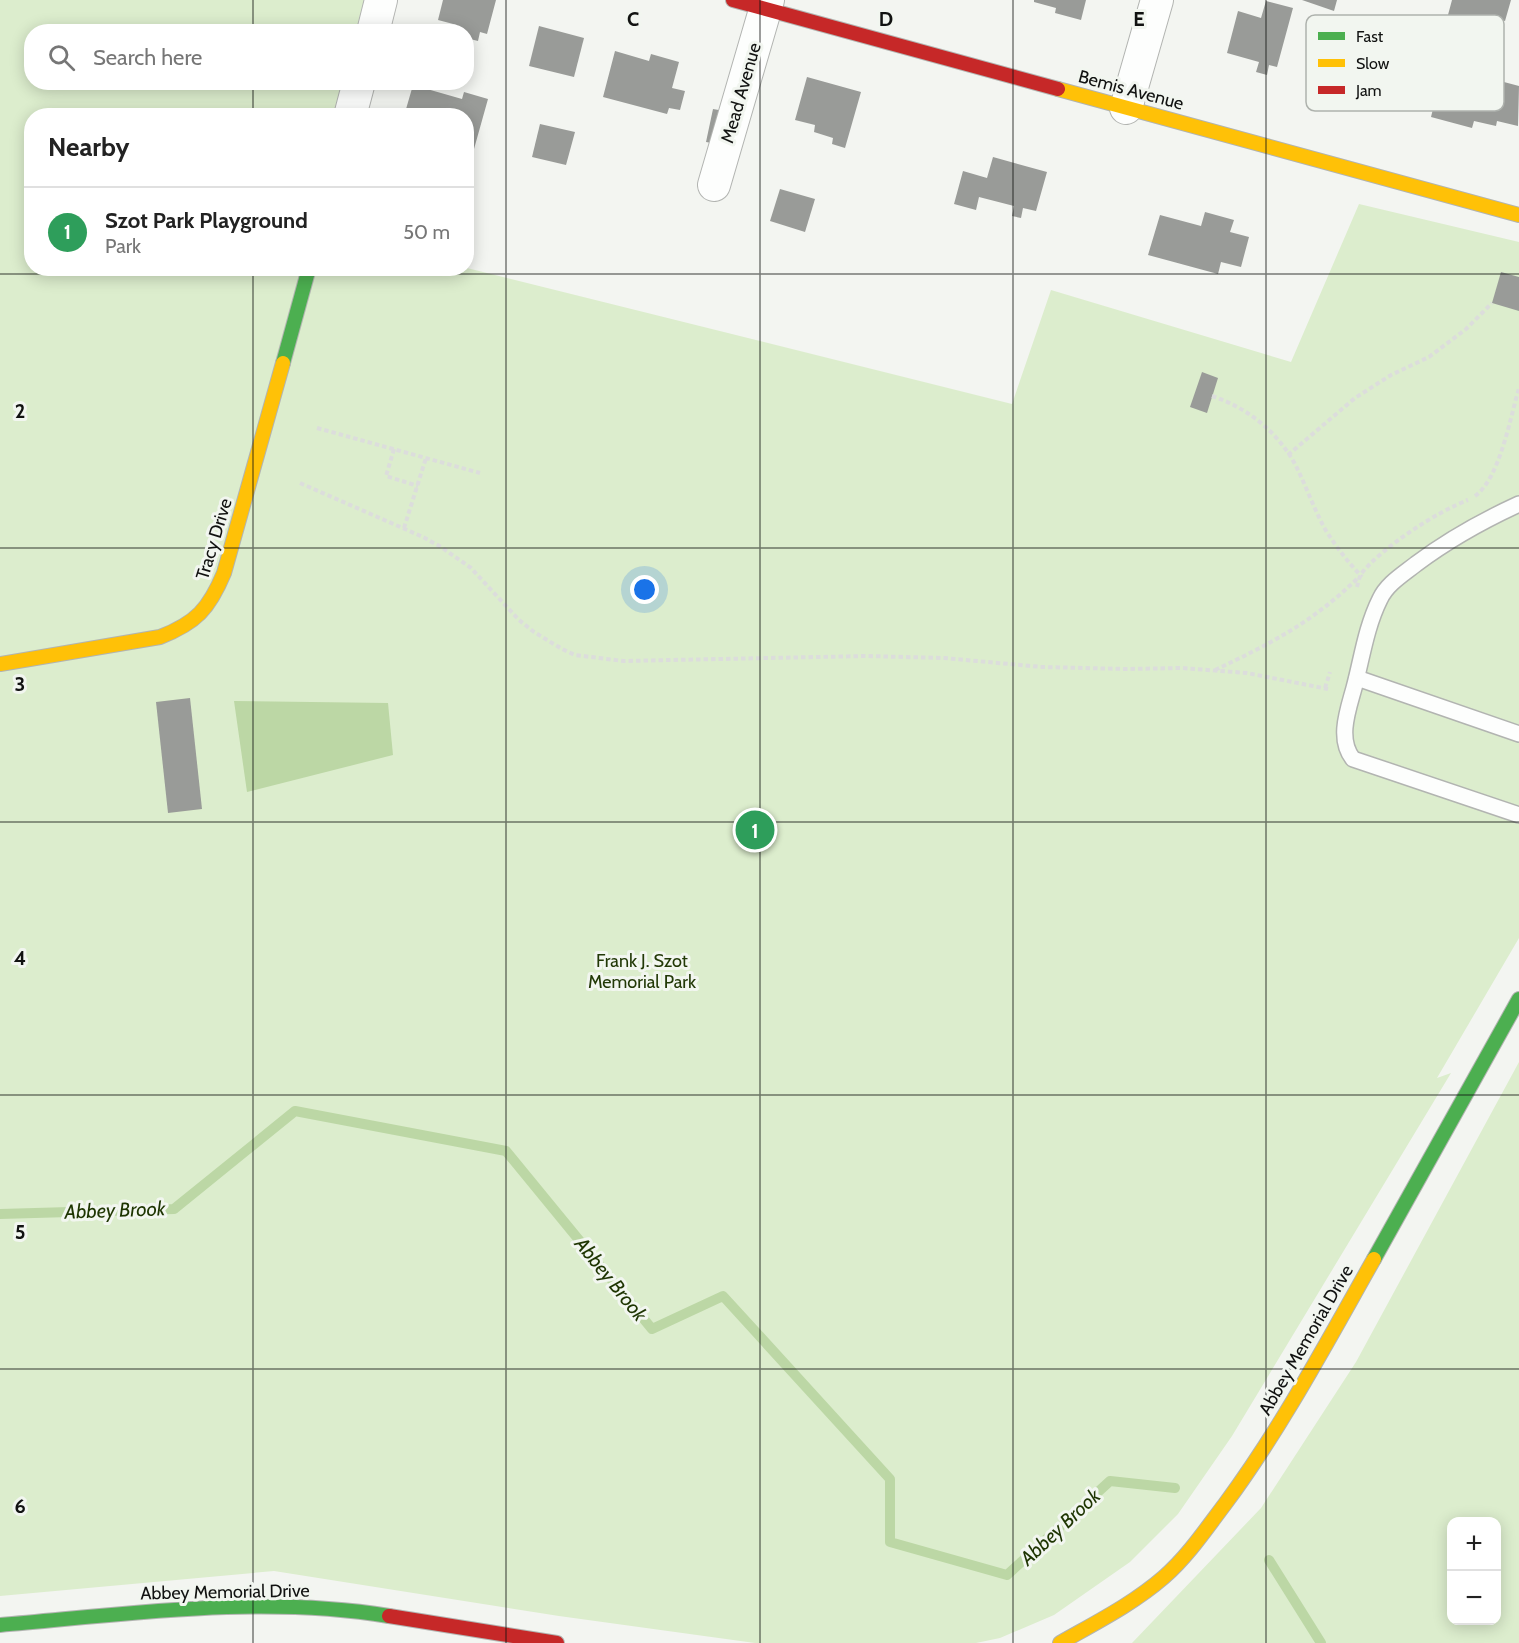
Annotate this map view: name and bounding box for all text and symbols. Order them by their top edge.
text: C [627,7,639,31]
text: D [879,7,893,31]
text: E [1133,7,1145,31]
legend [1306,15,1504,111]
search box [24,24,474,90]
text: Fast [1356,27,1384,46]
street label: Mead Avenue [716,40,766,146]
icon: search [45,41,78,74]
text: Search here [93,44,202,71]
text: Slow [1356,54,1390,73]
street label: Bemis Avenue [1076,65,1186,115]
text: Jam [1355,81,1382,100]
text: Nearby [48,131,129,163]
text: Szot Park Playground [105,207,308,234]
text: 1 [64,220,71,244]
text: 50 m [403,220,450,244]
text: Park [105,234,141,258]
text: 2 [15,399,25,423]
street label: Tracy Drive [191,496,237,582]
your location [630,575,659,604]
text: 3 [15,672,25,696]
pin: 1 [736,808,774,852]
text: 4 [14,946,26,970]
park label: Frank J. Szot Memorial Park [588,950,697,993]
water label: Abbey Brook [63,1196,167,1224]
text: 5 [15,1220,25,1244]
water label: Abbey Brook [569,1231,653,1327]
street label: Abbey Memorial Drive [1254,1261,1358,1419]
water label: Abbey Brook [1014,1483,1106,1571]
text: 6 [14,1494,26,1518]
map controls [1447,1517,1501,1625]
button: + [1447,1517,1501,1571]
button: − [1447,1571,1501,1625]
street label: Abbey Memorial Drive [140,1580,310,1604]

